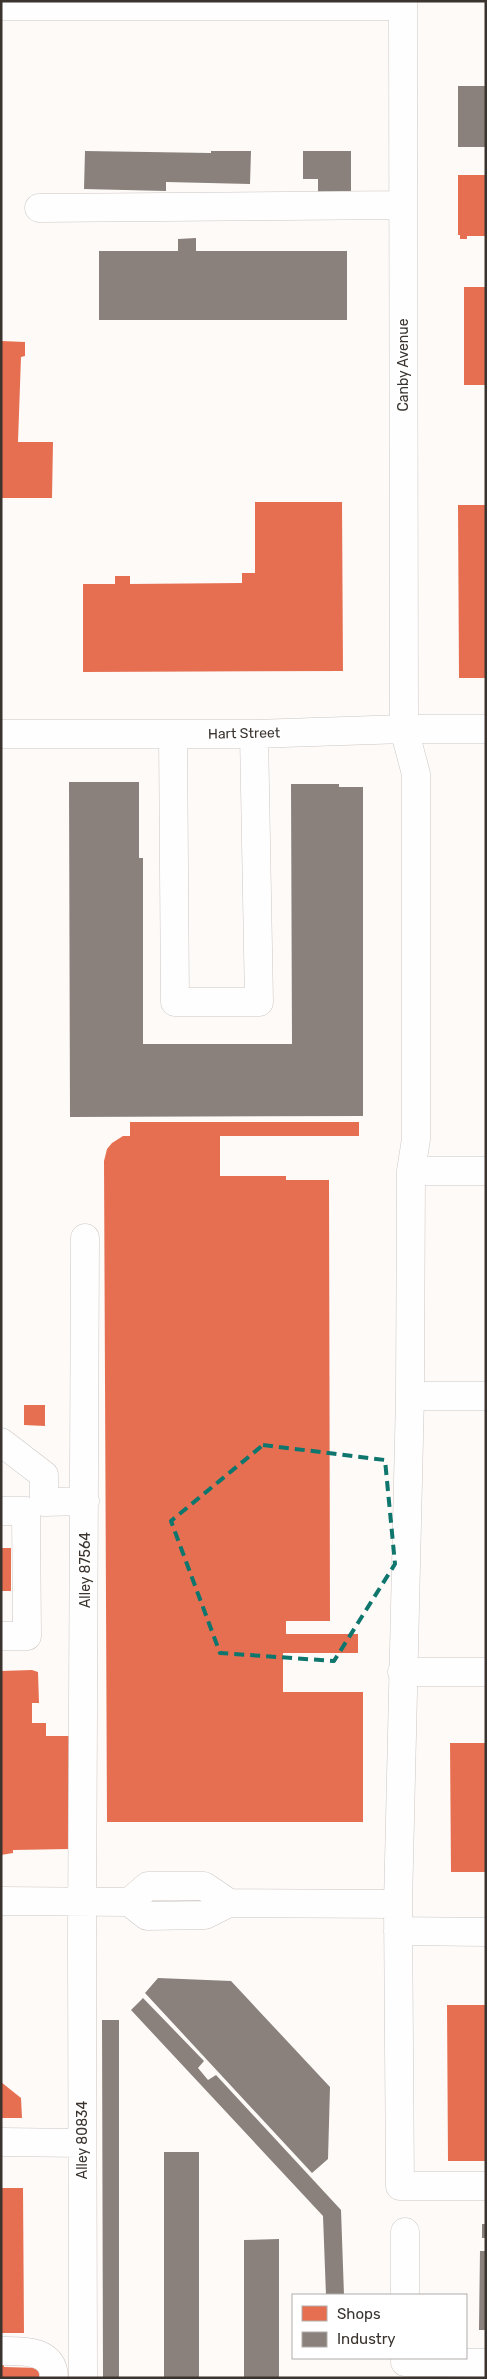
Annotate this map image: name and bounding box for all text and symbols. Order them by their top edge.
street label: Canby Avenue [395,318,412,412]
street label: Hart Street [208,724,281,743]
street label: Alley 87564 [77,1532,94,1608]
street label: Alley 80834 [74,2101,91,2179]
legend [292,2294,467,2359]
text: Shops [337,2305,381,2323]
text: Industry [337,2330,396,2348]

